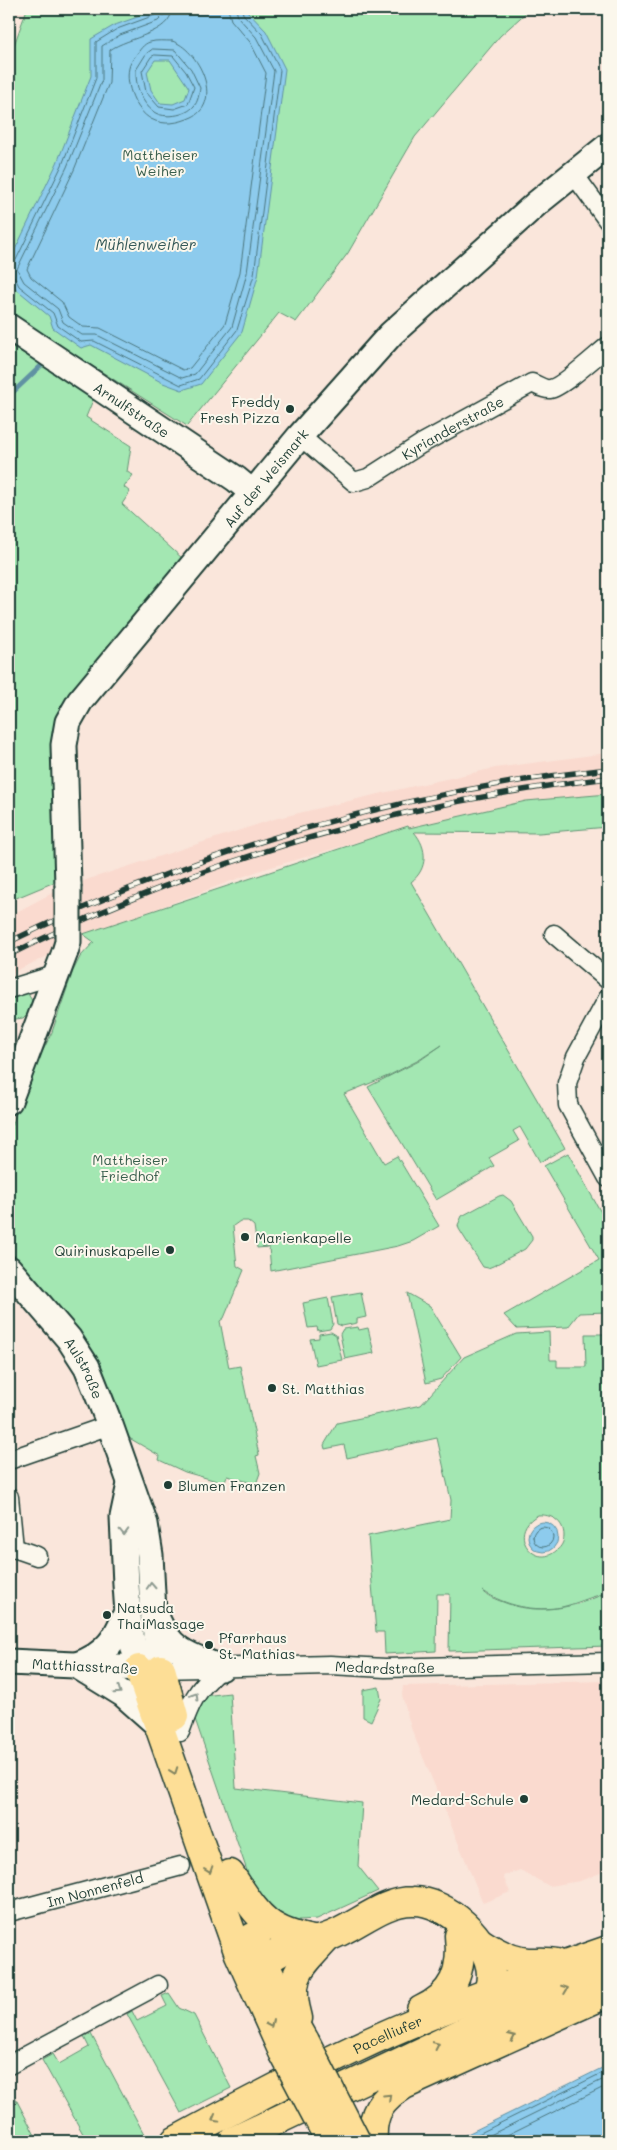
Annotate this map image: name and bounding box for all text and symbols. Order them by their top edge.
park label: Mattheiser Weiher [122,145,198,180]
water label: Mühlenweiher [96,234,197,254]
street label: Arnulfstraße [90,377,174,442]
street label: Kyrianderstraße [398,391,507,464]
place label: Freddy Fresh Pizza [200,392,280,427]
marker: Freddy Fresh Pizza [284,403,296,415]
street label: Auf der Weismark [219,424,312,531]
park label: Mattheiser Friedhof [92,1150,168,1185]
place label: Marienkapelle [255,1228,352,1247]
marker: Marienkapelle [239,1231,251,1243]
place label: Quirinuskapelle [54,1241,160,1260]
marker: Quirinuskapelle [164,1244,176,1256]
street label: Aulstraße [61,1333,108,1401]
place label: St. Matthias [282,1379,365,1398]
marker: St. Matthias [266,1382,278,1394]
place label: Blumen Franzen [178,1476,285,1495]
marker: Blumen Franzen [162,1479,174,1491]
one-way arrow [119,1529,129,1537]
one-way arrow [146,1582,157,1590]
place label: Natsuda ThaiMassage [117,1598,205,1633]
marker: Natsuda ThaiMassage [101,1609,113,1621]
place label: Pfarrhaus St. Mathias [219,1628,295,1663]
marker: Pfarrhaus St. Mathias [203,1639,215,1651]
street label: Matthiasstraße [31,1654,139,1678]
street label: Medardstraße [335,1656,435,1678]
one-way arrow [112,1685,122,1694]
one-way arrow [188,1692,198,1701]
one-way arrow [168,1766,178,1775]
place label: Medard-Schule [411,1790,514,1809]
marker: Medard-Schule [518,1793,530,1805]
one-way arrow [203,1865,213,1873]
street label: Im Nonnenfeld [45,1867,145,1911]
one-way arrow [560,1985,569,1995]
street label: Pacelliufer [350,2010,425,2058]
one-way arrow [264,2019,275,2028]
one-way arrow [507,2032,516,2043]
one-way arrow [431,2040,440,2051]
one-way arrow [382,2094,391,2103]
one-way arrow [211,2113,220,2123]

